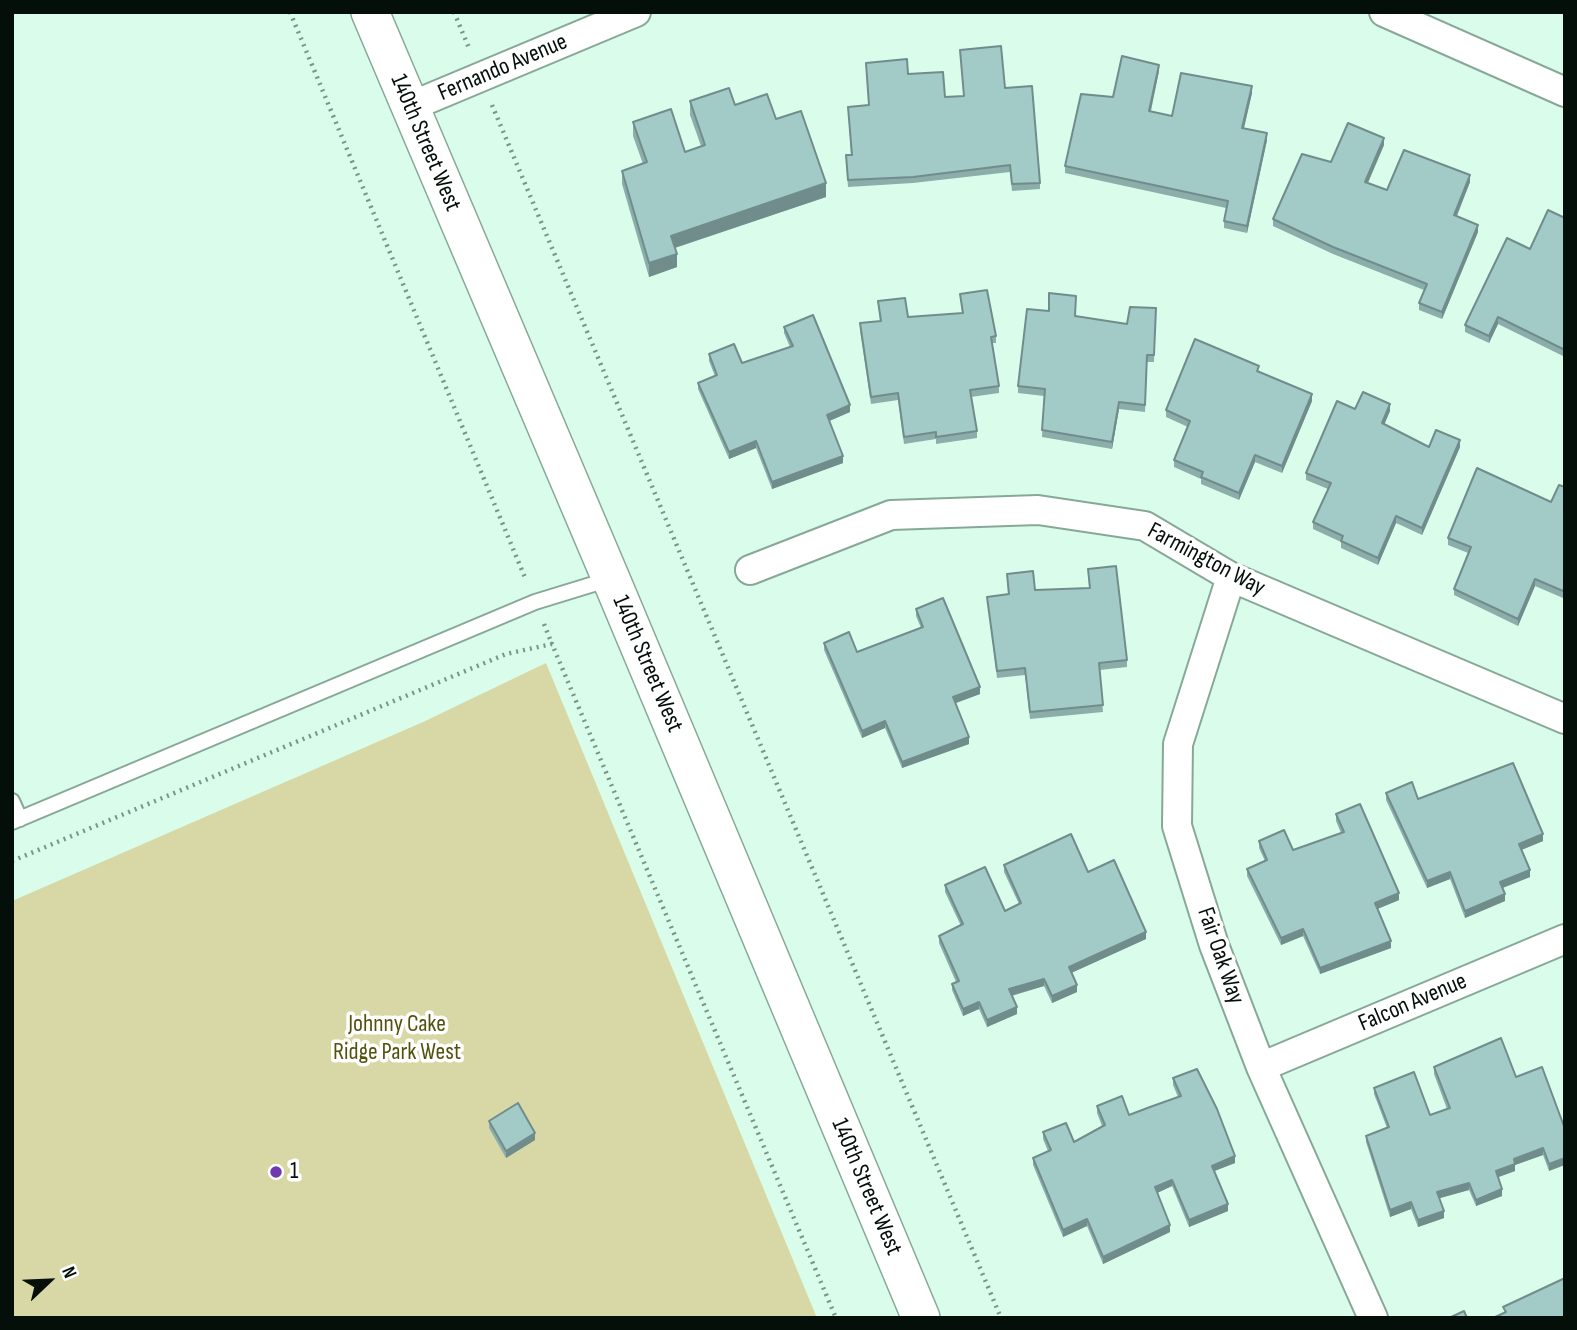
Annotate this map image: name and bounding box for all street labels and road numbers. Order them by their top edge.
street label: Fernando Avenue [434,28,572,108]
street label: 140th Street West [383,70,467,216]
street label: Farmington Way [1142,517,1270,603]
street label: 140th Street West [605,591,689,737]
street label: Fair Oak Way [1190,904,1250,1008]
street label: Falcon Avenue [1355,967,1471,1039]
street label: 140th Street West [824,1114,908,1260]

